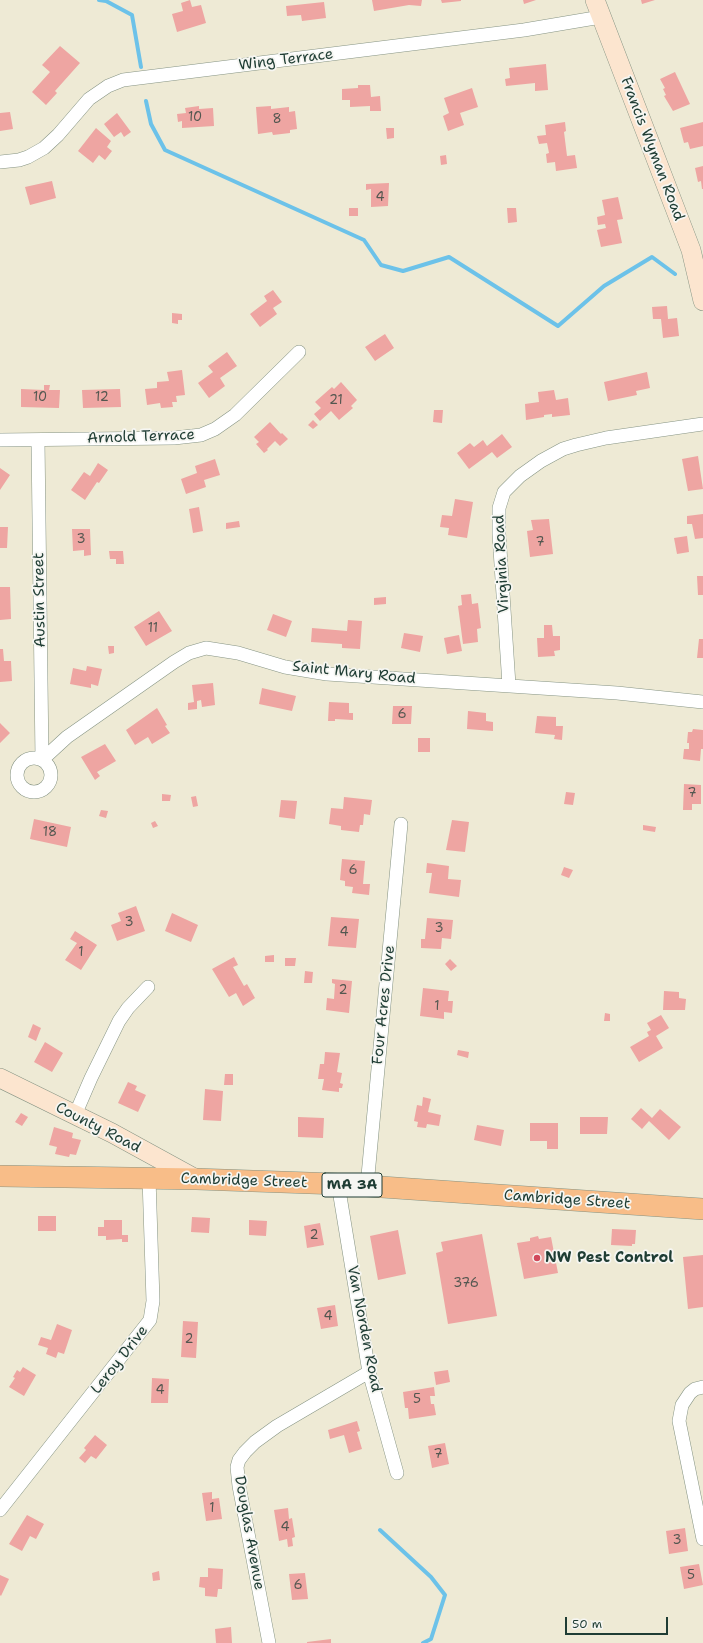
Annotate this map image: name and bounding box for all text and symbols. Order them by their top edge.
street label: Wing Terrace [238,45,334,75]
street label: Francis Wyman Road [616,75,688,223]
house number: 10 [188,110,202,126]
house number: 8 [272,112,282,128]
house number: 4 [375,190,385,206]
house number: 10 [33,390,47,406]
house number: 12 [95,390,109,406]
house number: 21 [329,393,343,409]
street label: Arnold Terrace [87,426,195,448]
street label: Virginia Road [490,514,514,614]
house number: 3 [76,532,86,548]
house number: 7 [535,535,545,551]
street label: Austin Street [30,552,50,648]
house number: 11 [148,621,158,637]
street label: Saint Mary Road [292,658,416,688]
house number: 6 [397,707,407,723]
house number: 7 [687,786,697,802]
house number: 18 [43,825,57,841]
house number: 6 [348,863,358,879]
house number: 3 [124,915,134,931]
house number: 3 [434,921,444,937]
house number: 4 [339,925,349,941]
house number: 1 [78,945,84,961]
street label: Four Acres Drive [369,945,399,1065]
house number: 2 [338,983,348,999]
house number: 1 [434,999,440,1015]
street label: County Road [52,1099,144,1157]
street label: Cambridge Street [180,1170,308,1192]
road number: MA 3A [322,1173,382,1197]
street label: Cambridge Street [503,1187,631,1213]
house number: 2 [309,1228,319,1244]
place label: NW Pest Control [545,1249,673,1267]
marker: NW Pest Control [532,1253,542,1263]
street label: Van Norden Road [343,1264,385,1394]
house number: 376 [453,1276,479,1292]
house number: 4 [323,1309,333,1325]
street label: Leroy Drive [88,1322,152,1398]
house number: 2 [184,1332,194,1348]
house number: 4 [155,1383,165,1399]
house number: 5 [413,1392,421,1408]
house number: 7 [433,1447,443,1463]
street label: Douglas Avenue [230,1474,268,1592]
house number: 1 [209,1501,215,1517]
house number: 4 [280,1520,290,1536]
house number: 3 [672,1533,682,1549]
house number: 5 [687,1568,695,1584]
house number: 6 [293,1578,303,1594]
scale bar [567,1609,670,1635]
text: 50 m [572,1616,602,1632]

